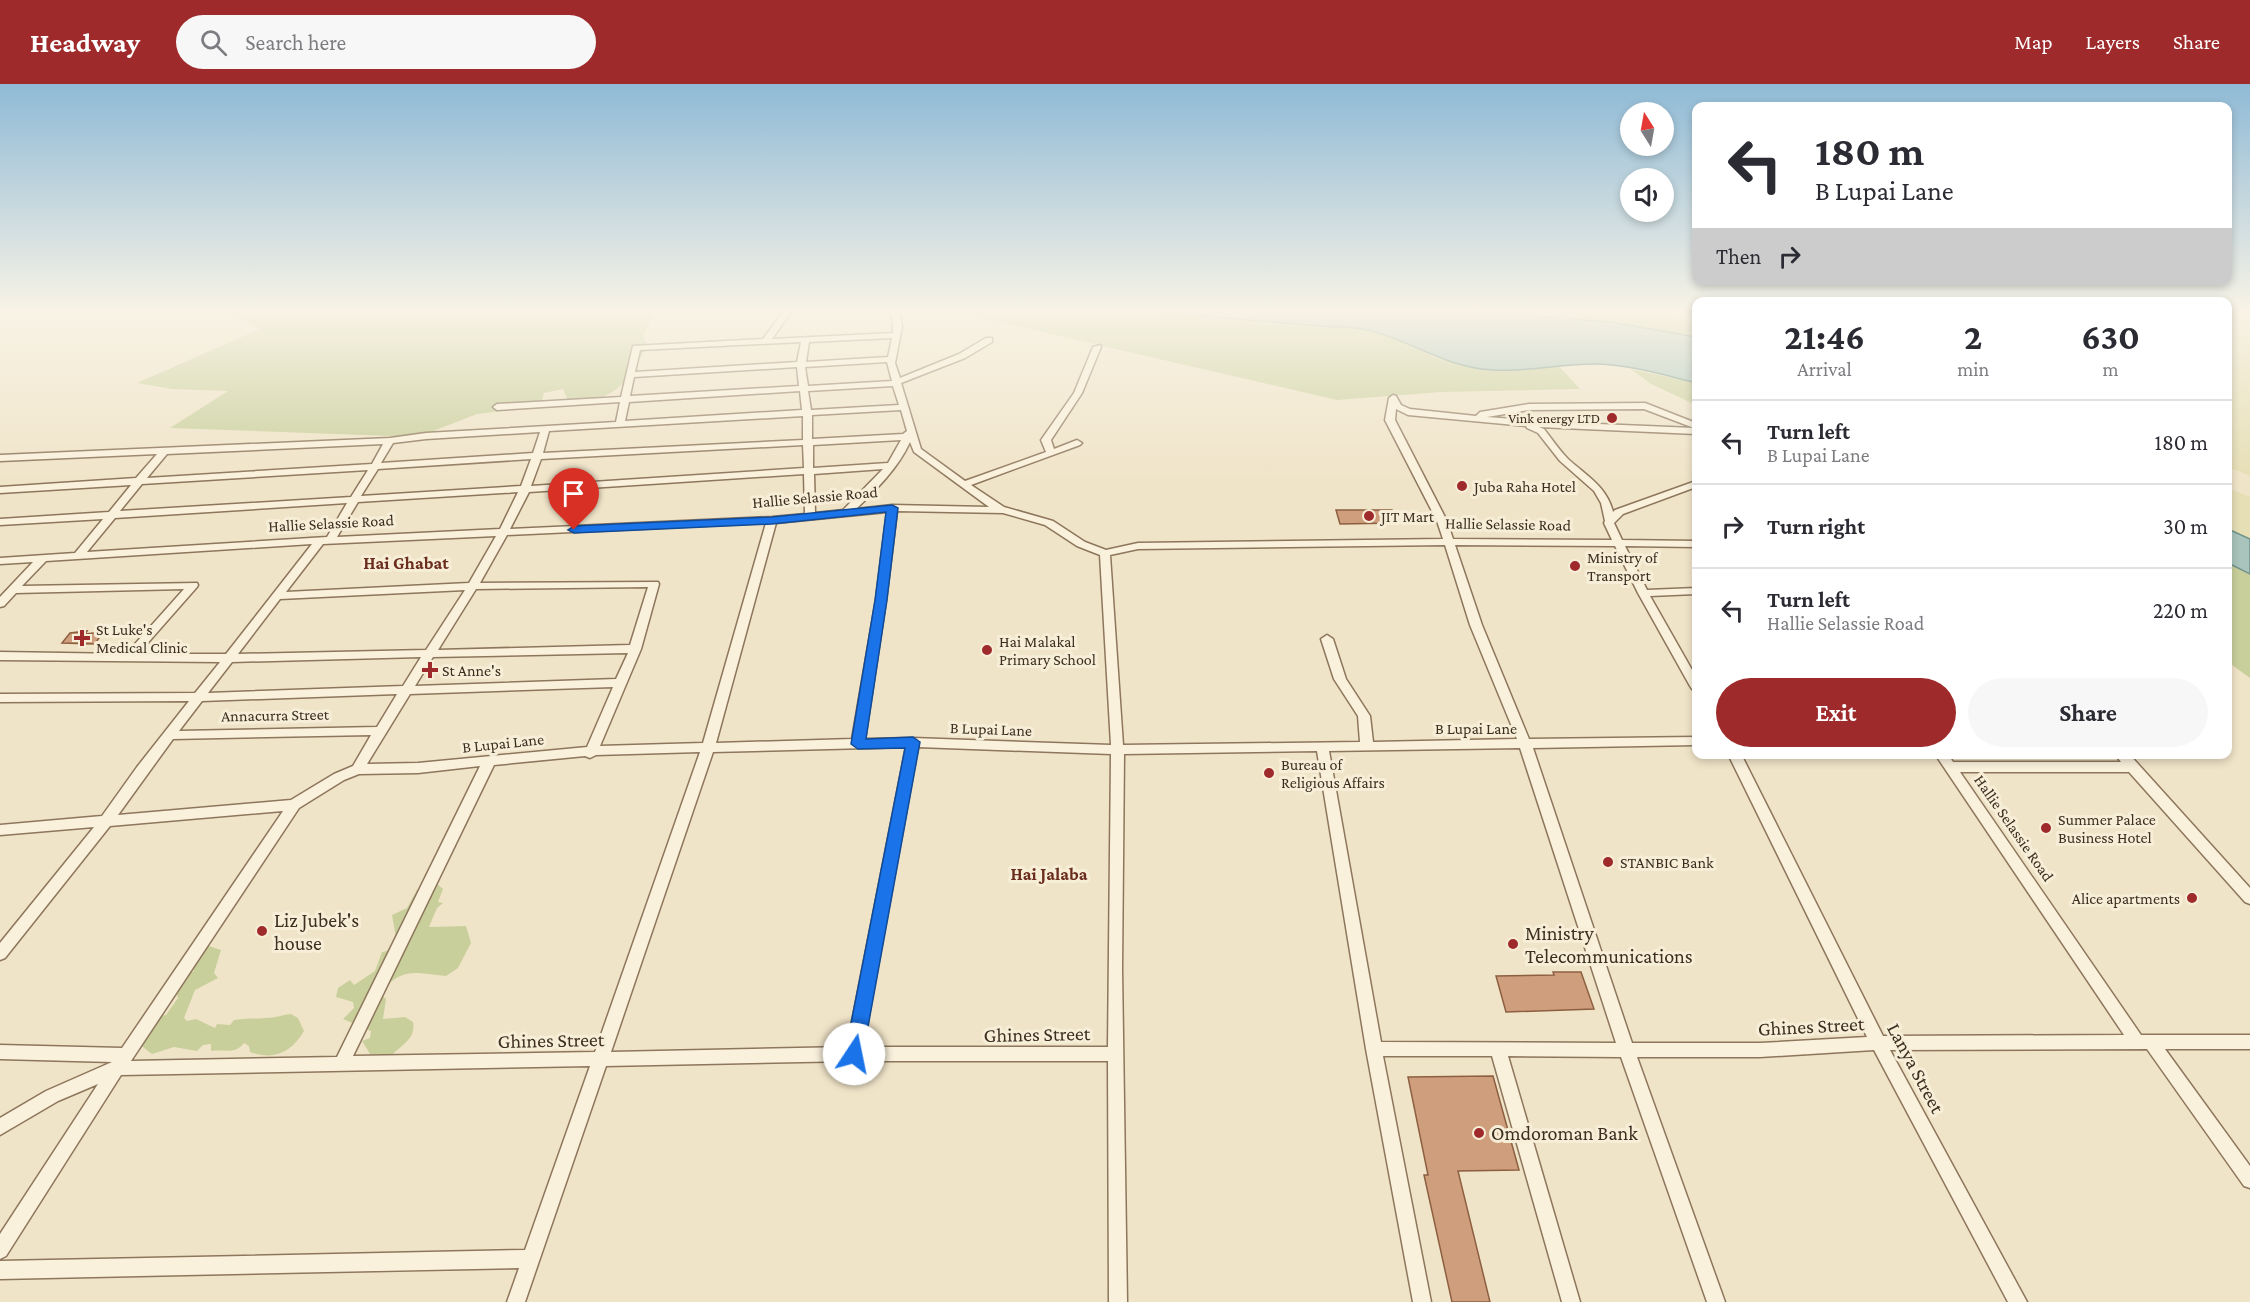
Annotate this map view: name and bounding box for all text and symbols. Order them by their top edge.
search box [176,15,596,69]
icon: search [197,26,230,59]
text: Headway [30,27,140,58]
text: Search here [245,30,346,55]
text: Map [2014,30,2053,54]
text: Layers [2086,30,2140,54]
text: Share [2173,30,2220,54]
north arrow [1620,102,1674,156]
map controls [1620,102,1674,222]
icon: left [1716,126,1794,204]
text: 180 m [1815,127,1924,174]
button: sound [1620,168,1674,222]
text: B Lupai Lane [1815,176,1954,206]
icon: right [1773,240,1806,273]
text: Then [1716,244,1761,269]
text: 21:46 [1784,317,1865,357]
text: 2 [1964,317,1982,357]
text: 630 [2081,317,2140,357]
text: Arrival [1797,358,1852,380]
text: min [1957,358,1989,380]
text: m [2103,358,2119,380]
place label: Vink energy LTD [1508,410,1600,426]
marker: Vink energy LTD [1605,411,1619,425]
text: Turn left [1767,419,1850,444]
icon: left [1716,426,1749,459]
text: 180 m [2155,430,2208,455]
text: B Lupai Lane [1767,444,1870,466]
pin [548,468,599,530]
icon: arrive [557,477,590,510]
place label: Juba Raha Hotel [1472,478,1576,496]
marker: Juba Raha Hotel [1455,479,1469,493]
street label: Hallie Selassie Road [752,483,879,511]
place label: JIT Mart [1379,508,1435,526]
marker: JIT Mart [1362,509,1376,523]
icon: right [1716,510,1749,543]
street label: Hallie Selassie Road [268,511,395,535]
street label: Hallie Selassie Road [1445,514,1572,534]
text: Turn right [1767,514,1865,539]
text: 30 m [2163,514,2208,539]
place label: Ministry of Transport [1587,549,1659,585]
district label: Hai Ghabat [363,553,449,573]
marker: Ministry of Transport [1568,559,1582,573]
text: Turn left [1767,587,1850,612]
icon: left [1716,594,1749,627]
text: 220 m [2153,598,2208,623]
text: Hallie Selassie Road [1767,612,1924,634]
place label: St Luke's Medical Clinic [96,621,188,656]
marker: St Luke's Medical Clinic [73,629,91,647]
place label: Hai Malakal Primary School [999,633,1096,669]
marker: Hai Malakal Primary School [980,643,994,657]
place label: St Anne's [442,662,501,679]
marker: St Anne's [423,663,437,677]
button: Exit [1716,678,1956,747]
button: Share [1968,678,2208,747]
street label: Annacurra Street [221,706,330,724]
street label: B Lupai Lane [950,719,1032,740]
street label: B Lupai Lane [1435,720,1517,738]
street label: B Lupai Lane [461,730,545,757]
place label: Bureau of Religious Affairs [1281,756,1385,792]
marker: Bureau of Religious Affairs [1262,766,1276,780]
street label: Hallie Selassie Road [1971,772,2057,885]
place label: Summer Palace Business Hotel [2058,811,2156,846]
marker: Summer Palace Business Hotel [2039,821,2053,835]
place label: STANBIC Bank [1620,854,1714,871]
marker: STANBIC Bank [1601,855,1615,869]
district label: Hai Jalaba [1011,864,1088,884]
place label: Alice apartments [2072,890,2180,908]
marker: Alice apartments [2185,891,2199,905]
place label: Liz Jubek's house [274,909,359,954]
place label: Ministry Telecommunications [1525,922,1693,967]
marker: Liz Jubek's house [255,924,269,938]
marker: Ministry Telecommunications [1506,937,1520,951]
street label: Ghines Street [1757,1012,1865,1040]
street label: Lanya Street [1882,1019,1949,1118]
position arrow [822,1022,886,1086]
street label: Ghines Street [984,1022,1091,1046]
street label: Ghines Street [498,1028,605,1052]
place label: Omdoroman Bank [1491,1122,1638,1144]
marker: Omdoroman Bank [1472,1126,1486,1140]

